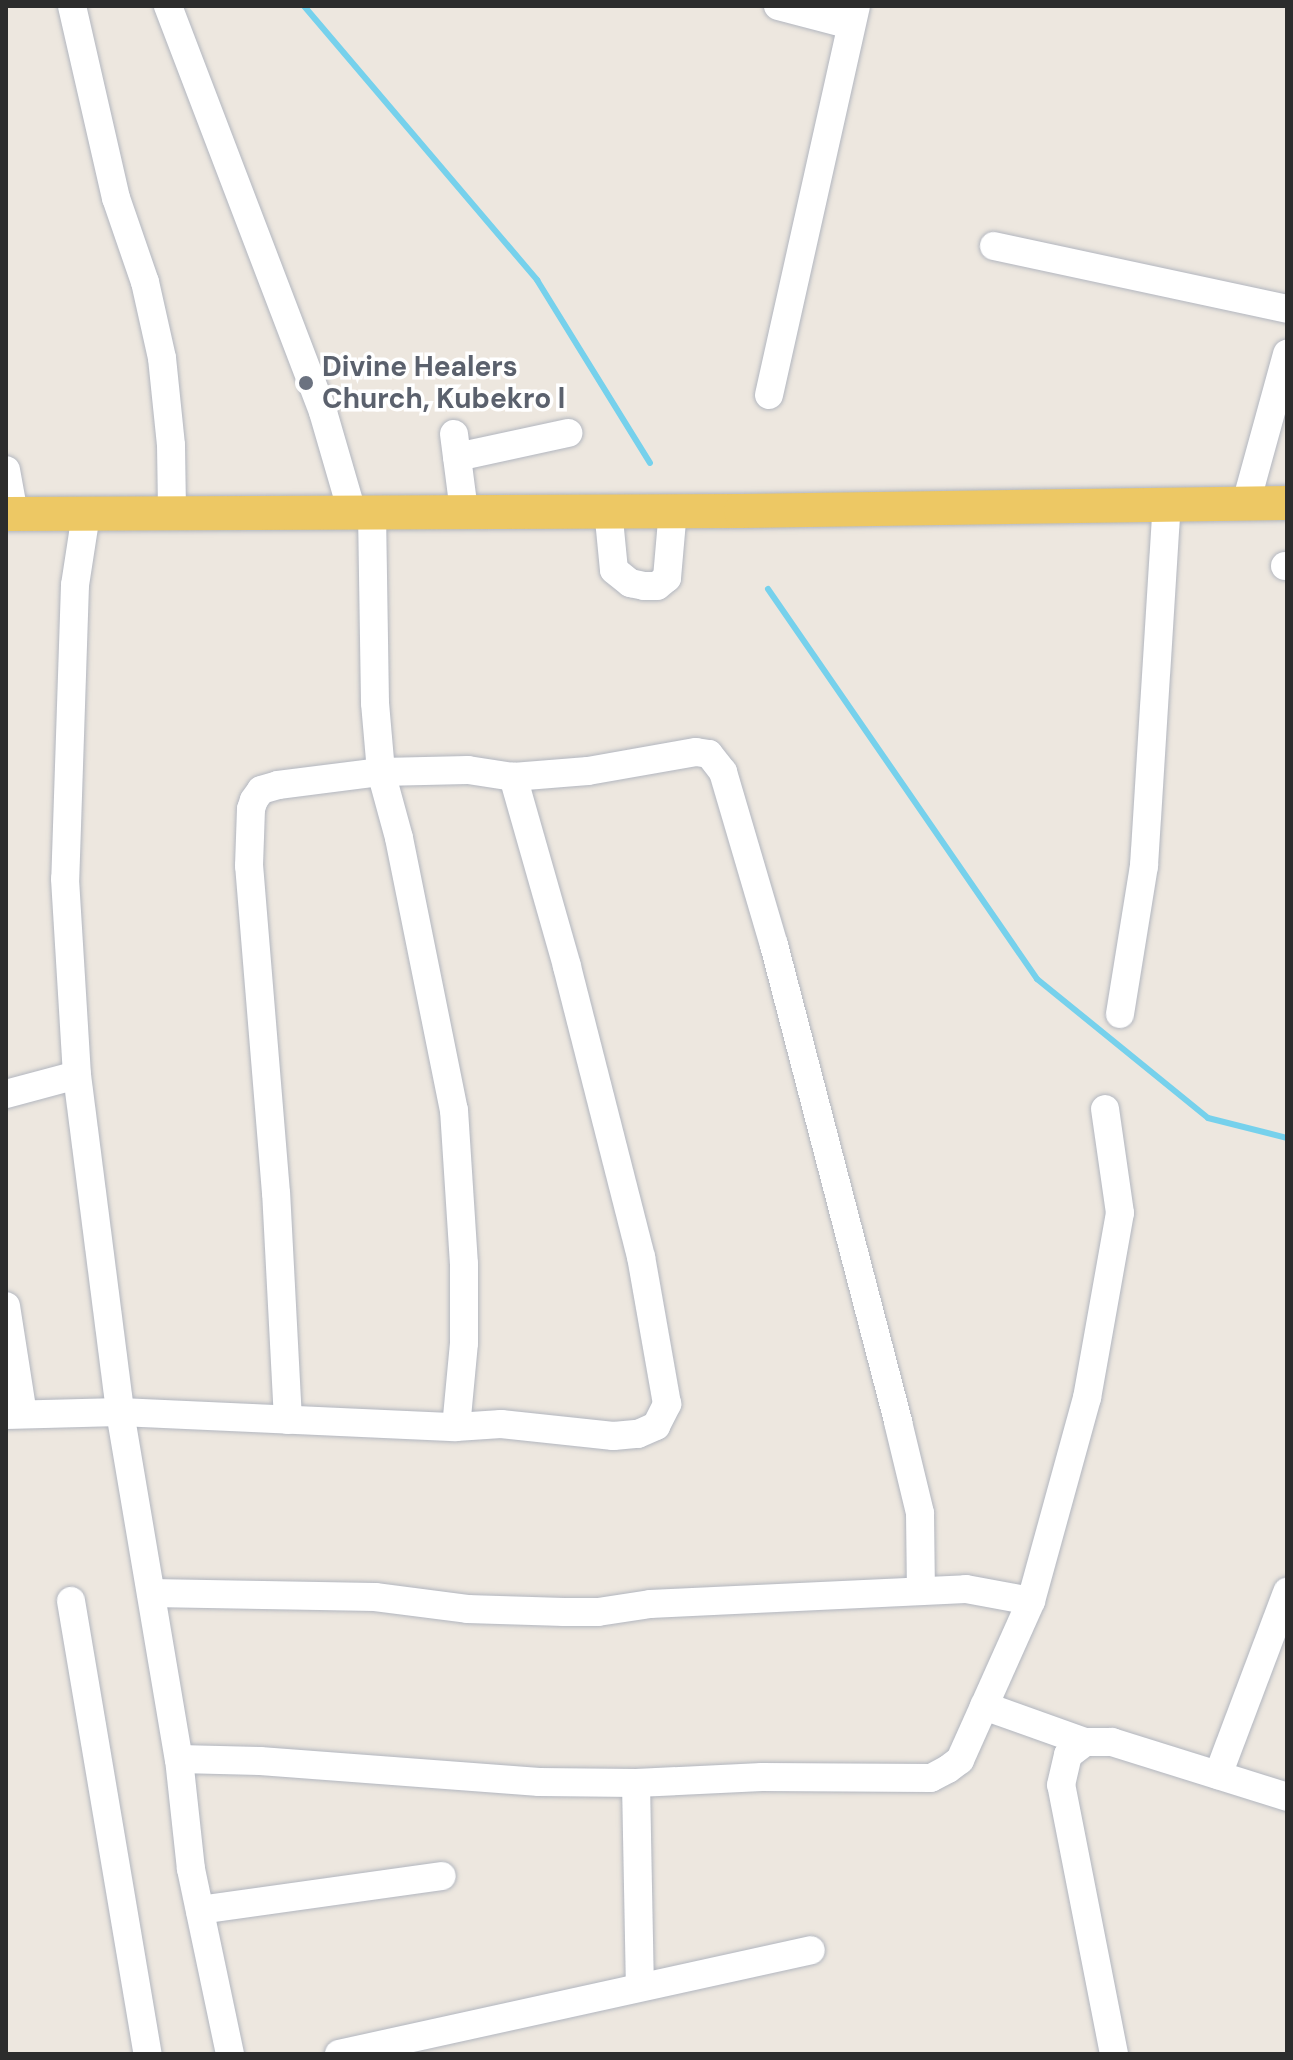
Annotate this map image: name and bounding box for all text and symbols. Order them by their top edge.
place label: Divine Healers Church, Kubekro l [322,350,565,416]
marker: Divine Healers Church, Kubekro l [297,374,315,392]

